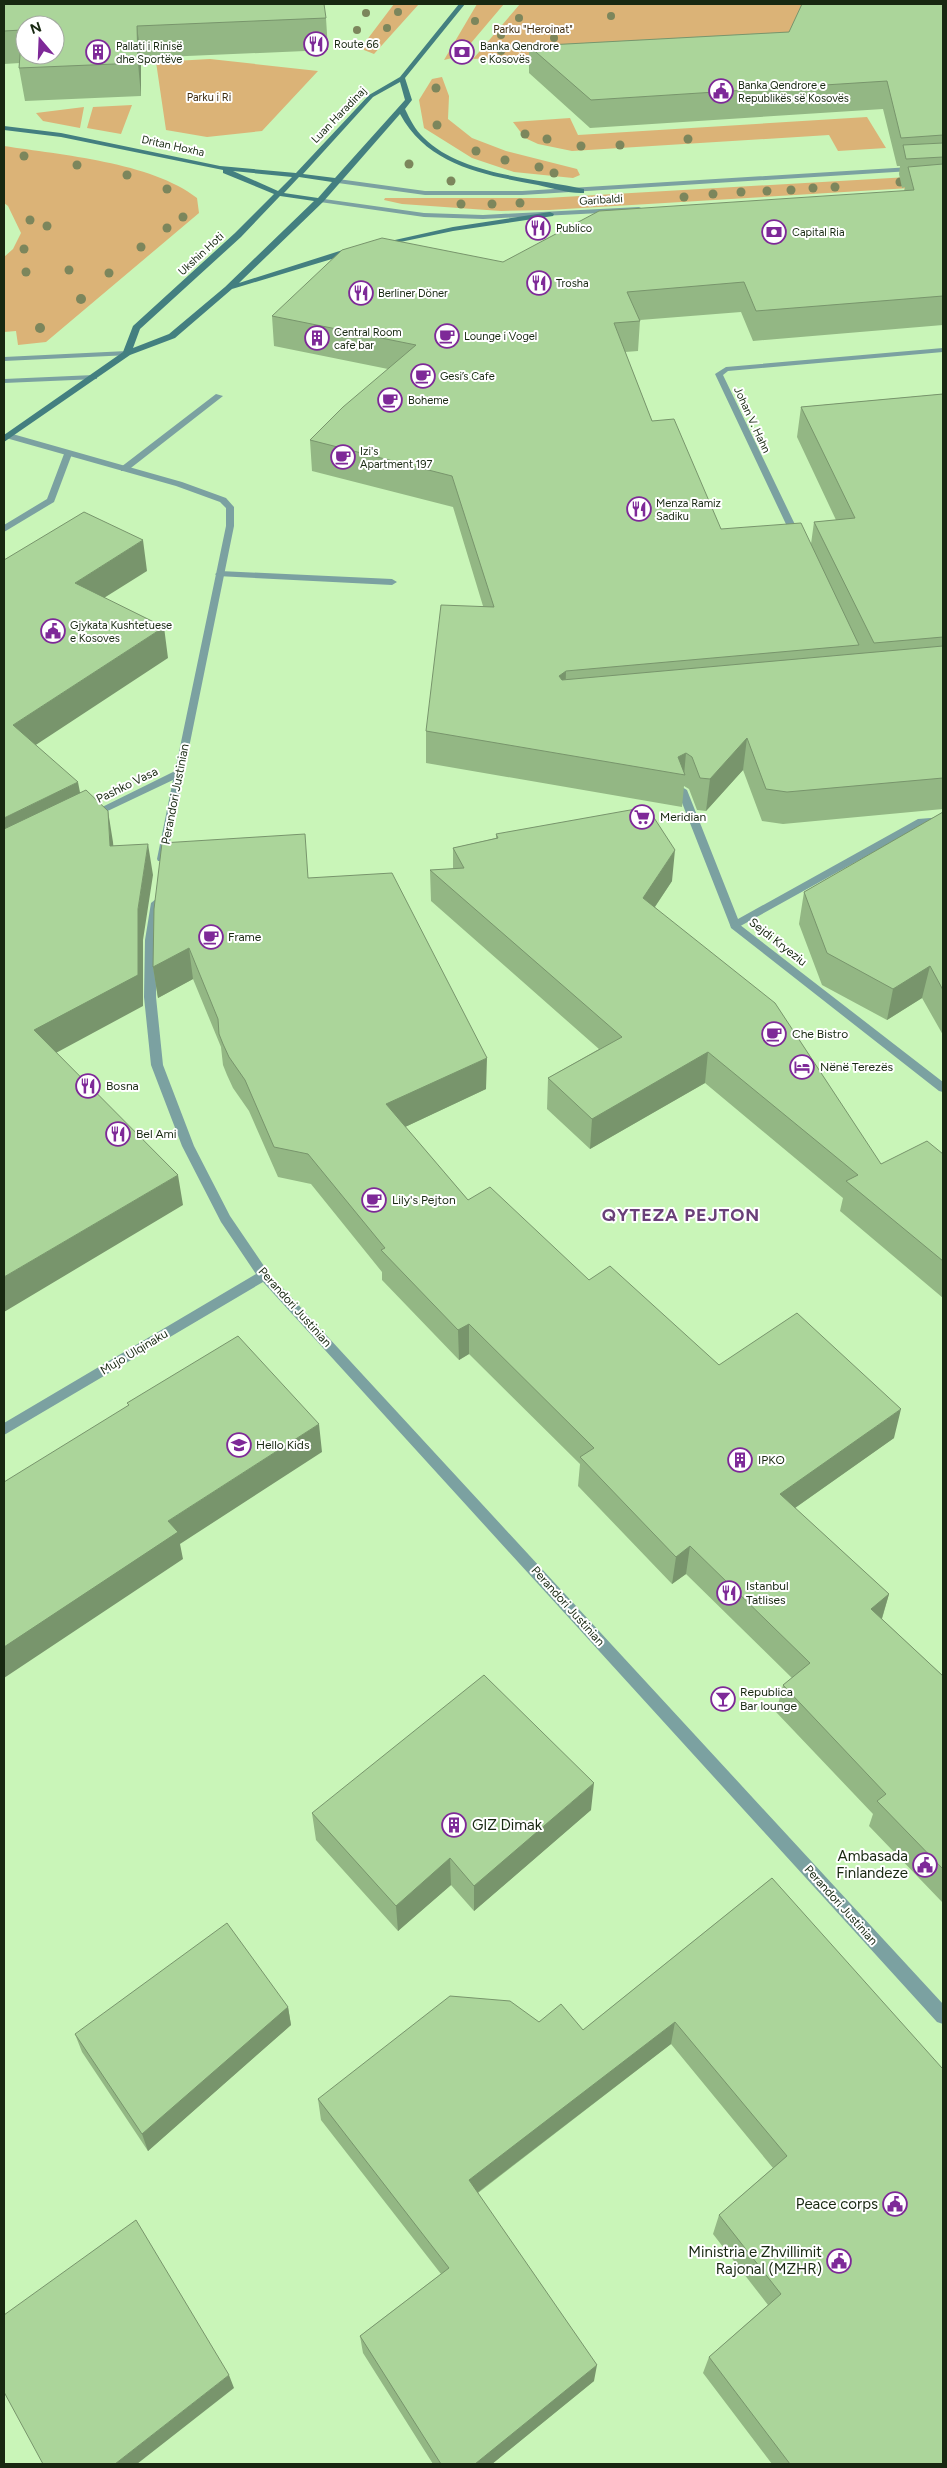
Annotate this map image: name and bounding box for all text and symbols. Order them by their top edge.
north arrow [15,15,65,65]
text: N [28,18,44,38]
park label: Parku "Heroinat" [493,23,573,36]
restaurant icon: Route 66 [303,31,329,57]
place label: Route 66 [334,38,379,51]
building icon: Pallati i Rinisë dhe Sportëve [85,39,111,65]
bank icon: Banka Qendrore e Kosovës [449,39,475,65]
place label: Pallati i Rinisë dhe Sportëve [116,40,182,66]
place label: Banka Qendrore e Kosovës [480,40,559,66]
public building icon: Banka Qendrore e Republikës së Kosovës [708,78,734,104]
place label: Banka Qendrore e Republikës së Kosovës [738,79,849,105]
street label: Luan Haradinaj [309,84,369,146]
park label: Parku i Ri [187,91,231,104]
street label: Dritan Hoxha [140,133,206,159]
street label: Garibaldi [579,192,623,208]
restaurant icon: Publico [525,215,551,241]
bank icon: Capital Ria [761,219,787,245]
place label: Publico [556,222,592,235]
place label: Capital Ria [792,226,845,239]
street label: Ukshin Hoti [176,230,226,278]
restaurant icon: Trosha [526,270,552,296]
place label: Trosha [556,277,589,290]
restaurant icon: Berliner Döner [348,280,374,306]
place label: Berliner Döner [378,287,448,300]
cafe icon: Lounge i Vogel [434,323,460,349]
building icon: Central Room cafe bar [304,325,330,351]
place label: Central Room cafe bar [334,326,402,352]
place label: Lounge i Vogel [464,330,537,343]
cafe icon: Gesi’s Cafe [410,363,436,389]
place label: Gesi’s Cafe [440,370,495,383]
street label: Johan V. Hahn [731,385,773,455]
cafe icon: Boheme [377,387,403,413]
place label: Boheme [408,394,449,407]
cafe icon: Izi's Apartment 197 [330,444,356,470]
place label: Izi's Apartment 197 [360,445,433,471]
restaurant icon: Menza Ramiz Sadiku [626,496,652,522]
place label: Menza Ramiz Sadiku [656,497,721,523]
public building icon: Gjykata Kushtetuese e Kosoves [40,618,66,644]
place label: Gjykata Kushtetuese e Kosoves [70,619,172,645]
street label: Perandori Justinian [158,742,192,845]
street label: Pashko Vasa [94,764,160,806]
supermarket icon: Meridian [629,804,655,830]
place label: Meridian [660,810,706,824]
street label: Sejdi Kryeziu [746,915,810,969]
cafe icon: Frame [198,924,224,950]
place label: Frame [228,930,262,944]
cafe icon: Che Bistro [761,1021,787,1047]
place label: Che Bistro [792,1027,848,1041]
hotel icon: Nënë Terezës [789,1054,815,1080]
place label: Nënë Terezës [820,1060,894,1074]
restaurant icon: Bosna [75,1073,101,1099]
place label: Bosna [106,1079,139,1093]
restaurant icon: Bel Ami [105,1121,131,1147]
place label: Bel Ami [136,1127,177,1141]
cafe icon: Lily's Pejton [361,1187,387,1213]
place label: Lily's Pejton [392,1193,456,1207]
district label: QYTEZA PEJTON [602,1204,760,1226]
street label: Perandori Justinian [256,1264,335,1350]
street label: Mujo Ulqinaku [98,1326,170,1378]
school or university icon: Hello Kids [226,1432,252,1458]
place label: Hello Kids [256,1438,310,1452]
building icon: IPKO [727,1447,753,1473]
place label: IPKO [758,1453,785,1467]
street label: Perandori Justinian [529,1563,608,1649]
place label: Istanbul Tatlises [746,1579,789,1607]
restaurant icon: Istanbul Tatlises [716,1580,742,1606]
place label: Republica Bar lounge [740,1685,798,1713]
bar icon: Republica Bar lounge [710,1686,736,1712]
building icon: GIZ Dimak [441,1812,467,1838]
place label: GIZ Dimak [472,1816,543,1834]
place label: Ambasada Finlandeze [836,1847,908,1882]
public building icon: Ambasada Finlandeze [912,1852,938,1878]
street label: Perandori Justinian [802,1862,881,1948]
public building icon: Peace corps [882,2191,908,2217]
place label: Peace corps [796,2195,878,2213]
place label: Ministria e Zhvillimit Rajonal (MZHR) [688,2243,822,2278]
public building icon: Ministria e Zhvillimit Rajonal (MZHR) [826,2248,852,2274]

